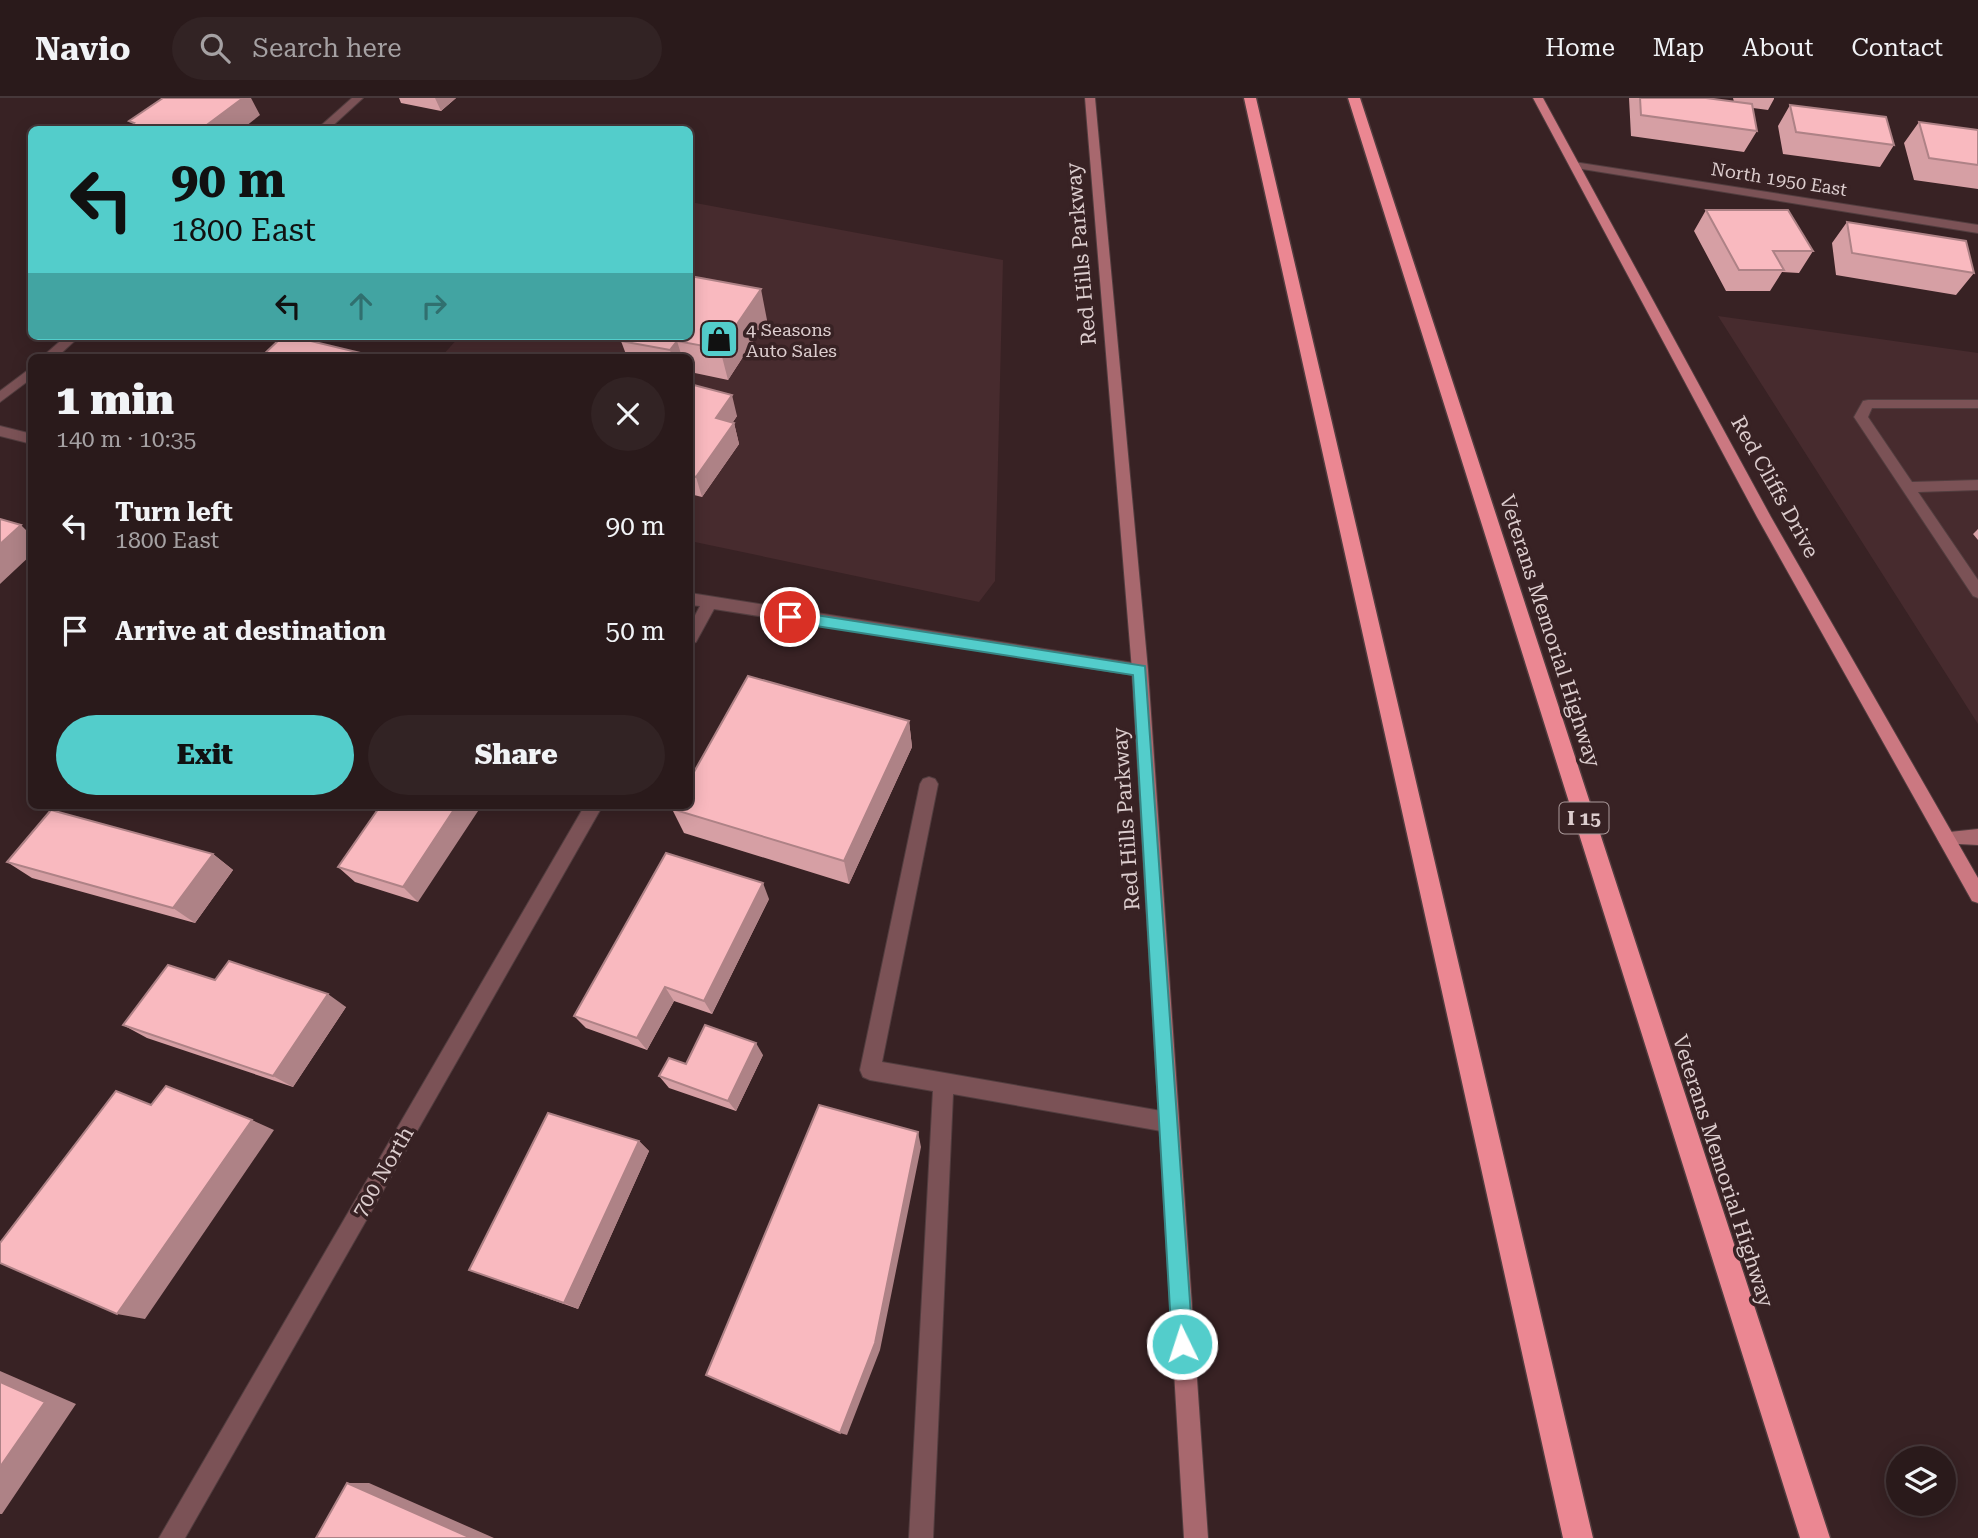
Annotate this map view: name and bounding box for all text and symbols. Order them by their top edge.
search box [172,17,662,80]
text: Navio [35,29,130,68]
icon: search [196,29,234,67]
text: Search here [252,33,401,63]
text: Home [1545,34,1615,62]
text: Map [1653,34,1704,62]
text: About [1742,34,1813,62]
text: Contact [1851,34,1943,62]
text: 90 m [171,152,286,209]
icon: left [56,154,147,245]
street label: North 1950 East [1710,158,1849,200]
street label: Red Hills Parkway [1061,161,1101,346]
text: 1800 East [171,211,316,249]
icon: left [269,287,307,325]
icon: ahead [342,287,380,325]
icon: right [415,287,453,325]
shop icon: 4 Seasons Auto Sales [698,318,740,360]
place label: 4 Seasons Auto Sales [746,319,837,361]
text: 1 min [56,375,174,424]
button: close [591,377,665,451]
street label: Red Cliffs Drive [1726,412,1824,562]
text: 140 m · 10:35 [56,426,196,453]
street label: Veterans Memorial Highway [1495,492,1606,771]
text: Turn left [115,497,233,527]
icon: left [56,507,94,545]
text: 90 m [606,511,665,541]
text: 1800 East [115,527,219,554]
pin [760,587,820,647]
icon: arrive [771,598,809,636]
icon: arrive [56,612,94,650]
text: Arrive at destination [115,616,386,646]
text: 50 m [606,616,665,646]
button: Exit [56,715,354,795]
button: Share [368,715,665,795]
street label: Red Hills Parkway [1108,726,1144,911]
road number: I 15 [1560,803,1608,834]
street label: Veterans Memorial Highway [1668,1032,1779,1311]
street label: 700 North [348,1122,419,1221]
position arrow [1145,1307,1219,1381]
map controls [1886,1446,1956,1516]
button: layers [1886,1446,1956,1516]

